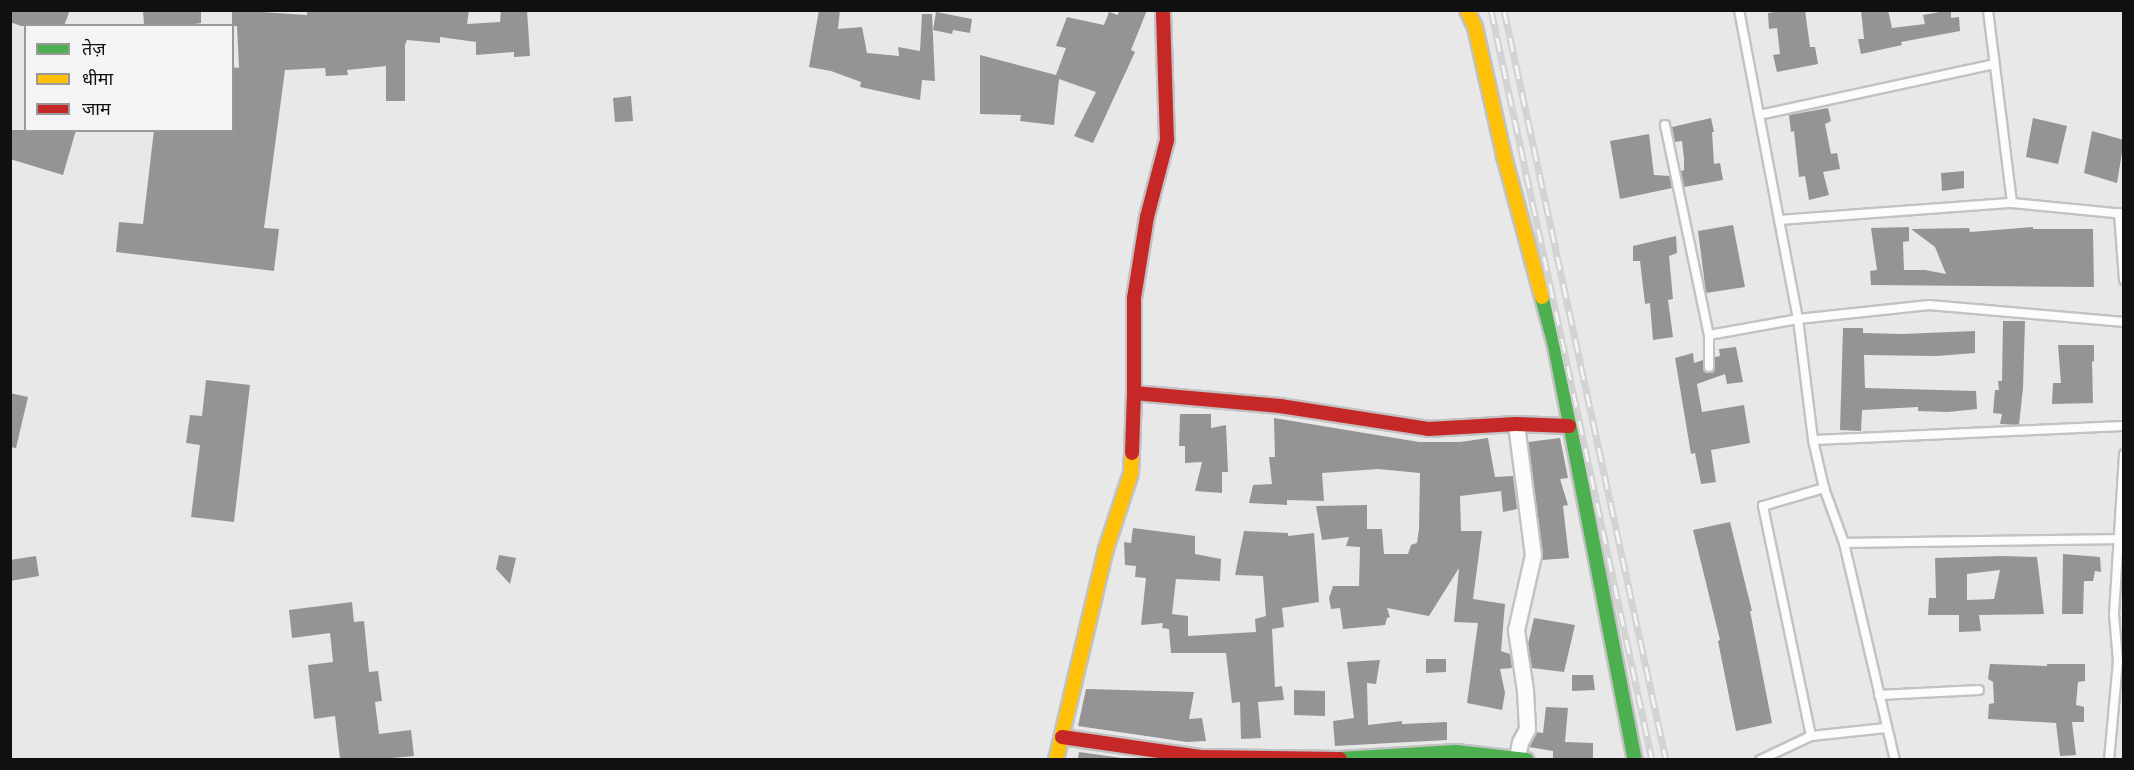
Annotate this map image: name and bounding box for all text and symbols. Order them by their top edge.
legend [24,24,234,132]
text: तेज़ [82,37,106,61]
text: धीमा [82,67,113,91]
text: जाम [82,97,111,121]

